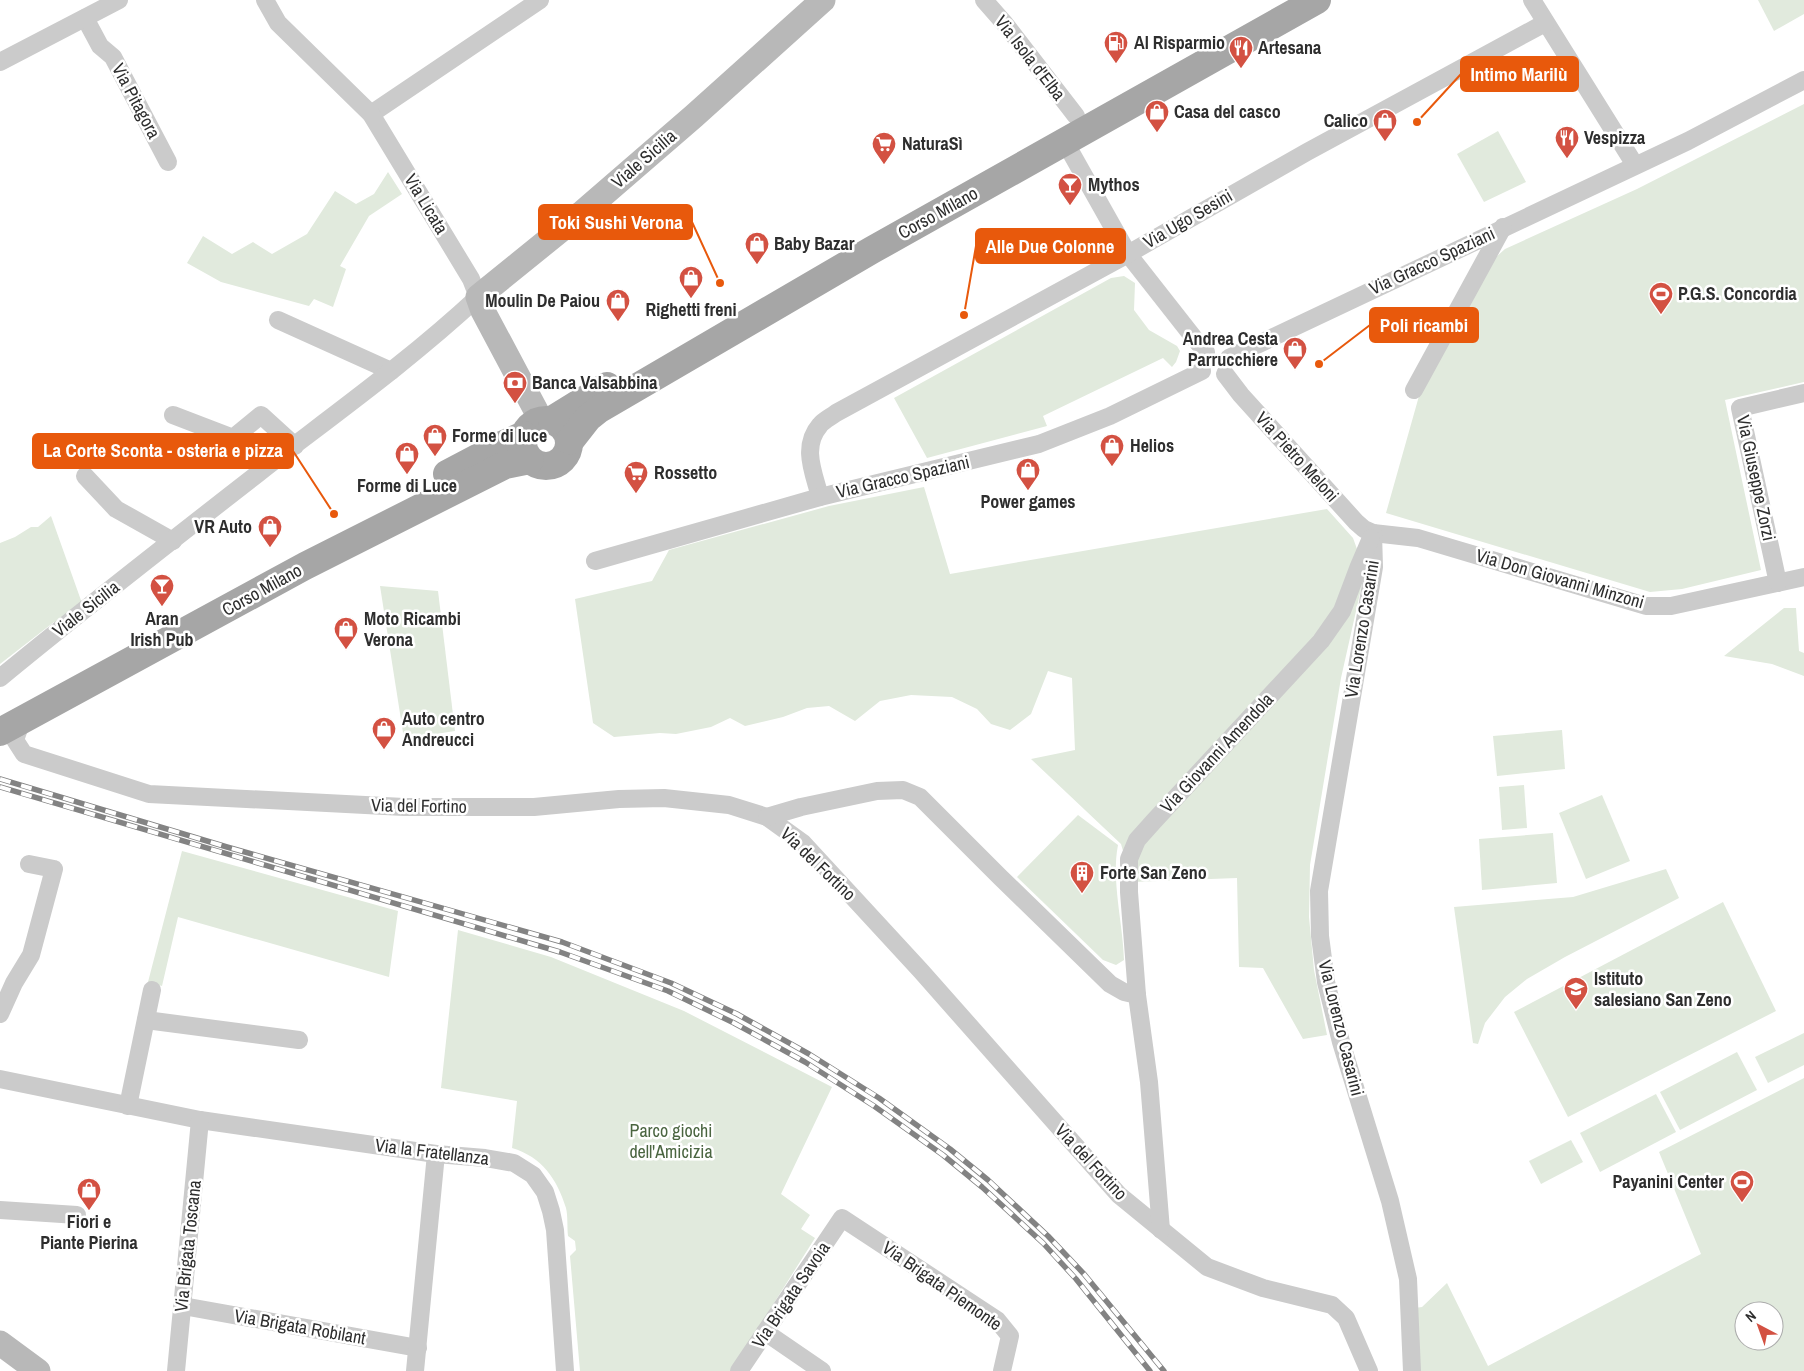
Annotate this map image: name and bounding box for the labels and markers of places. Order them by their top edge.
fuel station icon: Al Risparmio [1103,30,1129,64]
place label: Al Risparmio [1134,30,1225,55]
restaurant icon: Artesana [1228,35,1254,69]
place label: Artesana [1258,35,1322,60]
callout: Intimo Marilù [1461,57,1578,91]
shop icon: Casa del casco [1144,99,1170,133]
place label: Casa del casco [1174,99,1281,124]
place label: Calico [1324,108,1368,133]
shop icon: Calico [1372,108,1398,142]
restaurant icon: Vespizza [1554,125,1580,159]
place label: Vespizza [1584,125,1646,150]
supermarket icon: NaturaSì [871,131,897,165]
place label: NaturaSì [902,131,963,156]
bar icon: Mythos [1057,172,1083,206]
place label: Mythos [1088,172,1140,197]
callout: Toki Sushi Verona [539,205,692,239]
callout: Alle Due Colonne [976,229,1125,263]
shop icon: Baby Bazar [744,231,770,265]
place label: Baby Bazar [774,231,855,256]
shop icon: Righetti freni [678,265,704,299]
sports icon: P.G.S. Concordia [1648,281,1674,315]
place label: P.G.S. Concordia [1678,281,1797,306]
place label: Moulin De Paiou [485,288,600,313]
shop icon: Moulin De Paiou [605,288,631,322]
place label: Righetti freni [645,297,737,322]
callout: Poli ricambi [1370,308,1478,342]
place label: Andrea Cesta Parrucchiere [1183,326,1279,372]
shop icon: Andrea Cesta Parrucchiere [1282,336,1308,370]
bank icon: Banca Valsabbina [502,370,528,404]
place label: Banca Valsabbina [532,370,658,395]
shop icon: Forme di luce [422,423,448,457]
place label: Forme di luce [452,423,547,448]
shop icon: Helios [1099,433,1125,467]
place label: Helios [1130,433,1174,458]
callout: La Corte Sconta - osteria e pizza [33,434,293,468]
shop icon: Forme di Luce [394,441,420,475]
shop icon: Power games [1015,457,1041,491]
supermarket icon: Rossetto [623,460,649,494]
place label: Rossetto [654,460,717,485]
place label: Forme di Luce [357,473,457,498]
place label: Power games [980,489,1076,514]
place label: VR Auto [194,514,252,539]
shop icon: VR Auto [257,514,283,548]
bar icon: Aran Irish Pub [149,573,175,607]
place label: Aran Irish Pub [130,606,194,652]
place label: Moto Ricambi Verona [364,606,461,652]
shop icon: Moto Ricambi Verona [333,616,359,650]
place label: Auto centro Andreucci [402,706,485,752]
shop icon: Auto centro Andreucci [371,716,397,750]
building icon: Forte San Zeno [1069,860,1095,894]
place label: Forte San Zeno [1100,860,1207,885]
place label: Istituto salesiano San Zeno [1594,966,1732,1012]
school or university icon: Istituto salesiano San Zeno [1563,976,1589,1010]
place label: Payanini Center [1612,1169,1724,1194]
sports icon: Payanini Center [1729,1169,1755,1203]
shop icon: Fiori e Piante Pierina [76,1177,102,1211]
place label: Fiori e Piante Pierina [40,1209,139,1255]

